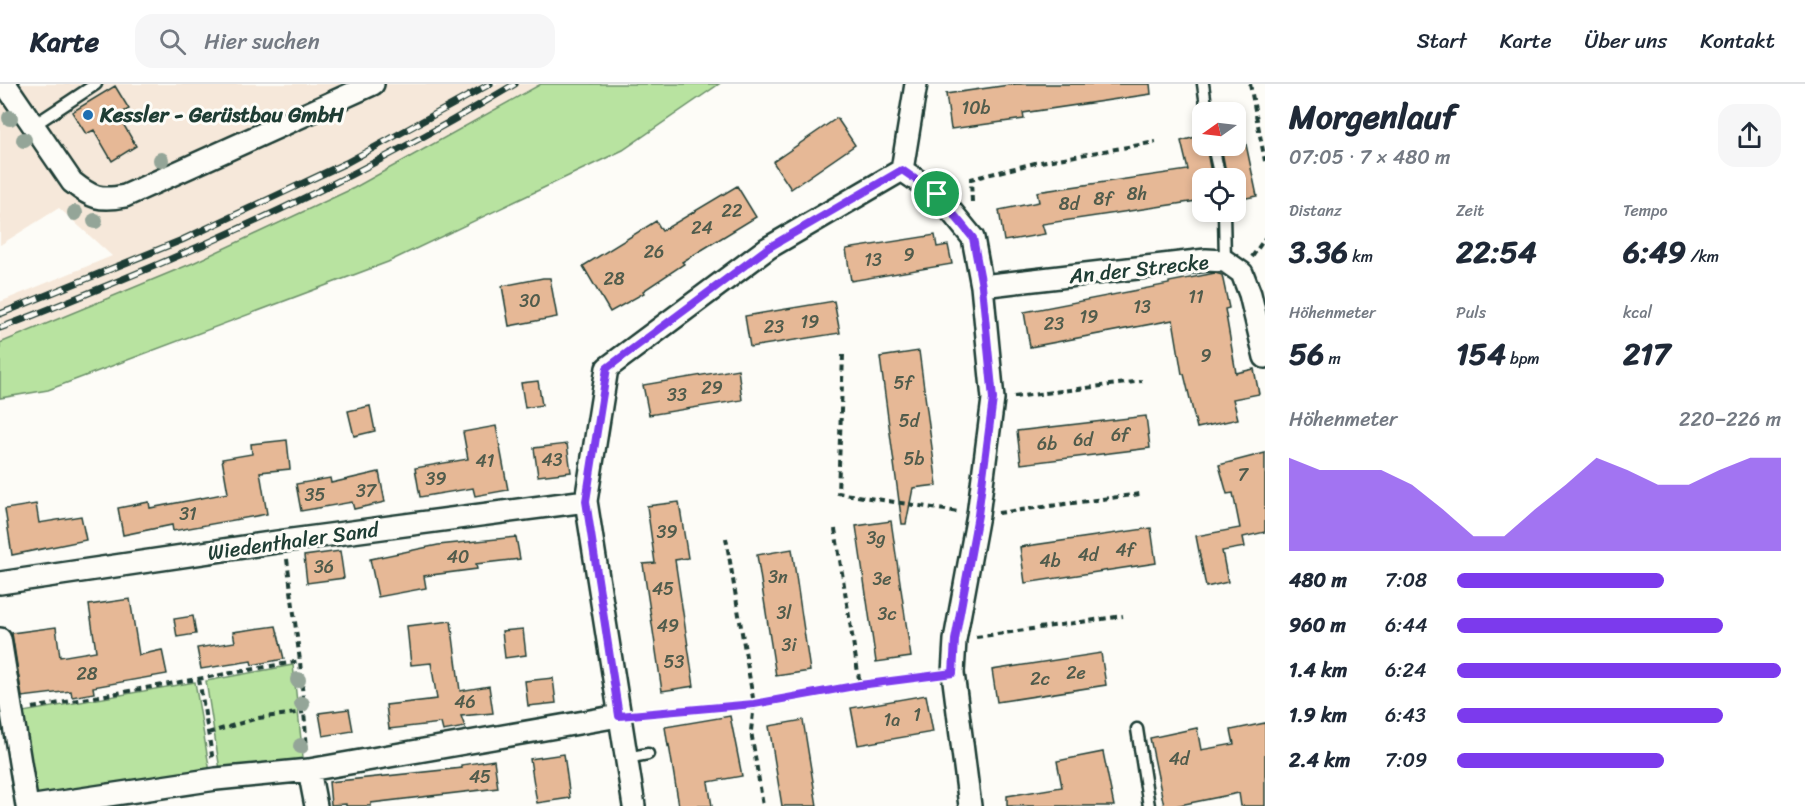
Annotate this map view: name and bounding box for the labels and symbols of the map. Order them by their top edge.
house number: 10b [962,92,991,124]
place label: Kessler - Gerüstbau GmbH [99,96,345,134]
north arrow [1192,102,1246,156]
marker: Kessler - Gerüstbau GmbH [81,108,95,122]
pin [911,168,962,219]
house number: 8h [1127,178,1147,210]
house number: 8f [1094,183,1115,215]
house number: 8d [1059,188,1081,220]
house number: 22 [722,195,742,227]
house number: 24 [691,212,713,244]
house number: 26 [644,236,664,268]
house number: 9 [903,239,915,271]
street label: An der Strecke [1066,243,1211,295]
house number: 13 [864,244,882,276]
house number: 28 [603,263,625,295]
house number: 11 [1188,281,1204,313]
house number: 30 [519,285,541,317]
house number: 13 [1133,291,1151,323]
house number: 19 [1080,301,1098,333]
house number: 19 [801,306,819,338]
house number: 23 [1044,308,1064,340]
house number: 23 [764,311,784,343]
house number: 9 [1200,340,1212,372]
house number: 5f [894,367,916,399]
house number: 29 [701,372,723,404]
house number: 33 [667,379,687,411]
house number: 5d [899,405,921,437]
house number: 6f [1111,419,1132,451]
house number: 6d [1073,424,1094,456]
house number: 6b [1037,428,1057,460]
house number: 5b [904,443,925,475]
house number: 43 [541,444,563,476]
house number: 41 [476,445,495,477]
house number: 7 [1238,459,1250,491]
house number: 39 [426,463,446,495]
house number: 37 [356,475,378,507]
house number: 35 [305,479,325,511]
house number: 31 [179,498,197,530]
street label: Wiedenthaler Sand [205,510,383,572]
house number: 39 [657,516,677,548]
house number: 3g [867,522,885,554]
house number: 4f [1115,534,1138,566]
house number: 4d [1078,539,1100,571]
house number: 40 [447,541,469,573]
house number: 4b [1039,545,1061,577]
house number: 36 [314,551,334,583]
house number: 3n [768,561,788,593]
house number: 3e [872,563,892,595]
house number: 45 [652,573,674,605]
house number: 3l [776,597,792,629]
house number: 3c [878,598,896,630]
house number: 49 [657,610,679,642]
house number: 3i [782,629,797,661]
house number: 53 [664,646,685,678]
house number: 2e [1066,657,1086,689]
house number: 28 [76,658,98,690]
house number: 2c [1030,663,1050,695]
house number: 46 [454,686,476,718]
house number: 1 [913,699,921,731]
house number: 1a [884,704,900,736]
house number: 4d [1169,743,1191,775]
house number: 45 [469,761,491,793]

